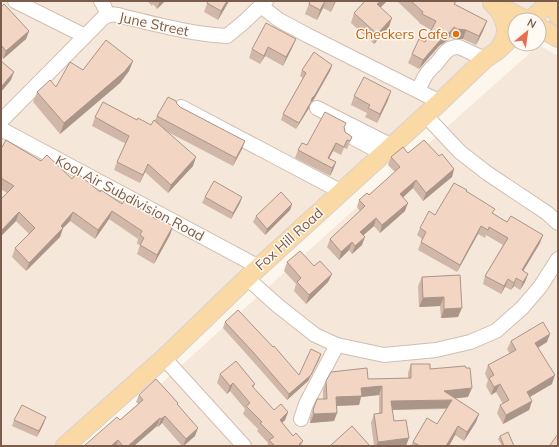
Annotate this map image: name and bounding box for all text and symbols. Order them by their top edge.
street label: June Street [117,8,191,40]
north arrow [507,12,547,52]
text: N [525,15,539,31]
place label: Checkers Cafe [356,25,448,43]
marker: Checkers Cafe [451,29,461,39]
street label: Kool Air Subdivision Road [52,151,208,245]
street label: Fox Hill Road [251,204,327,274]

